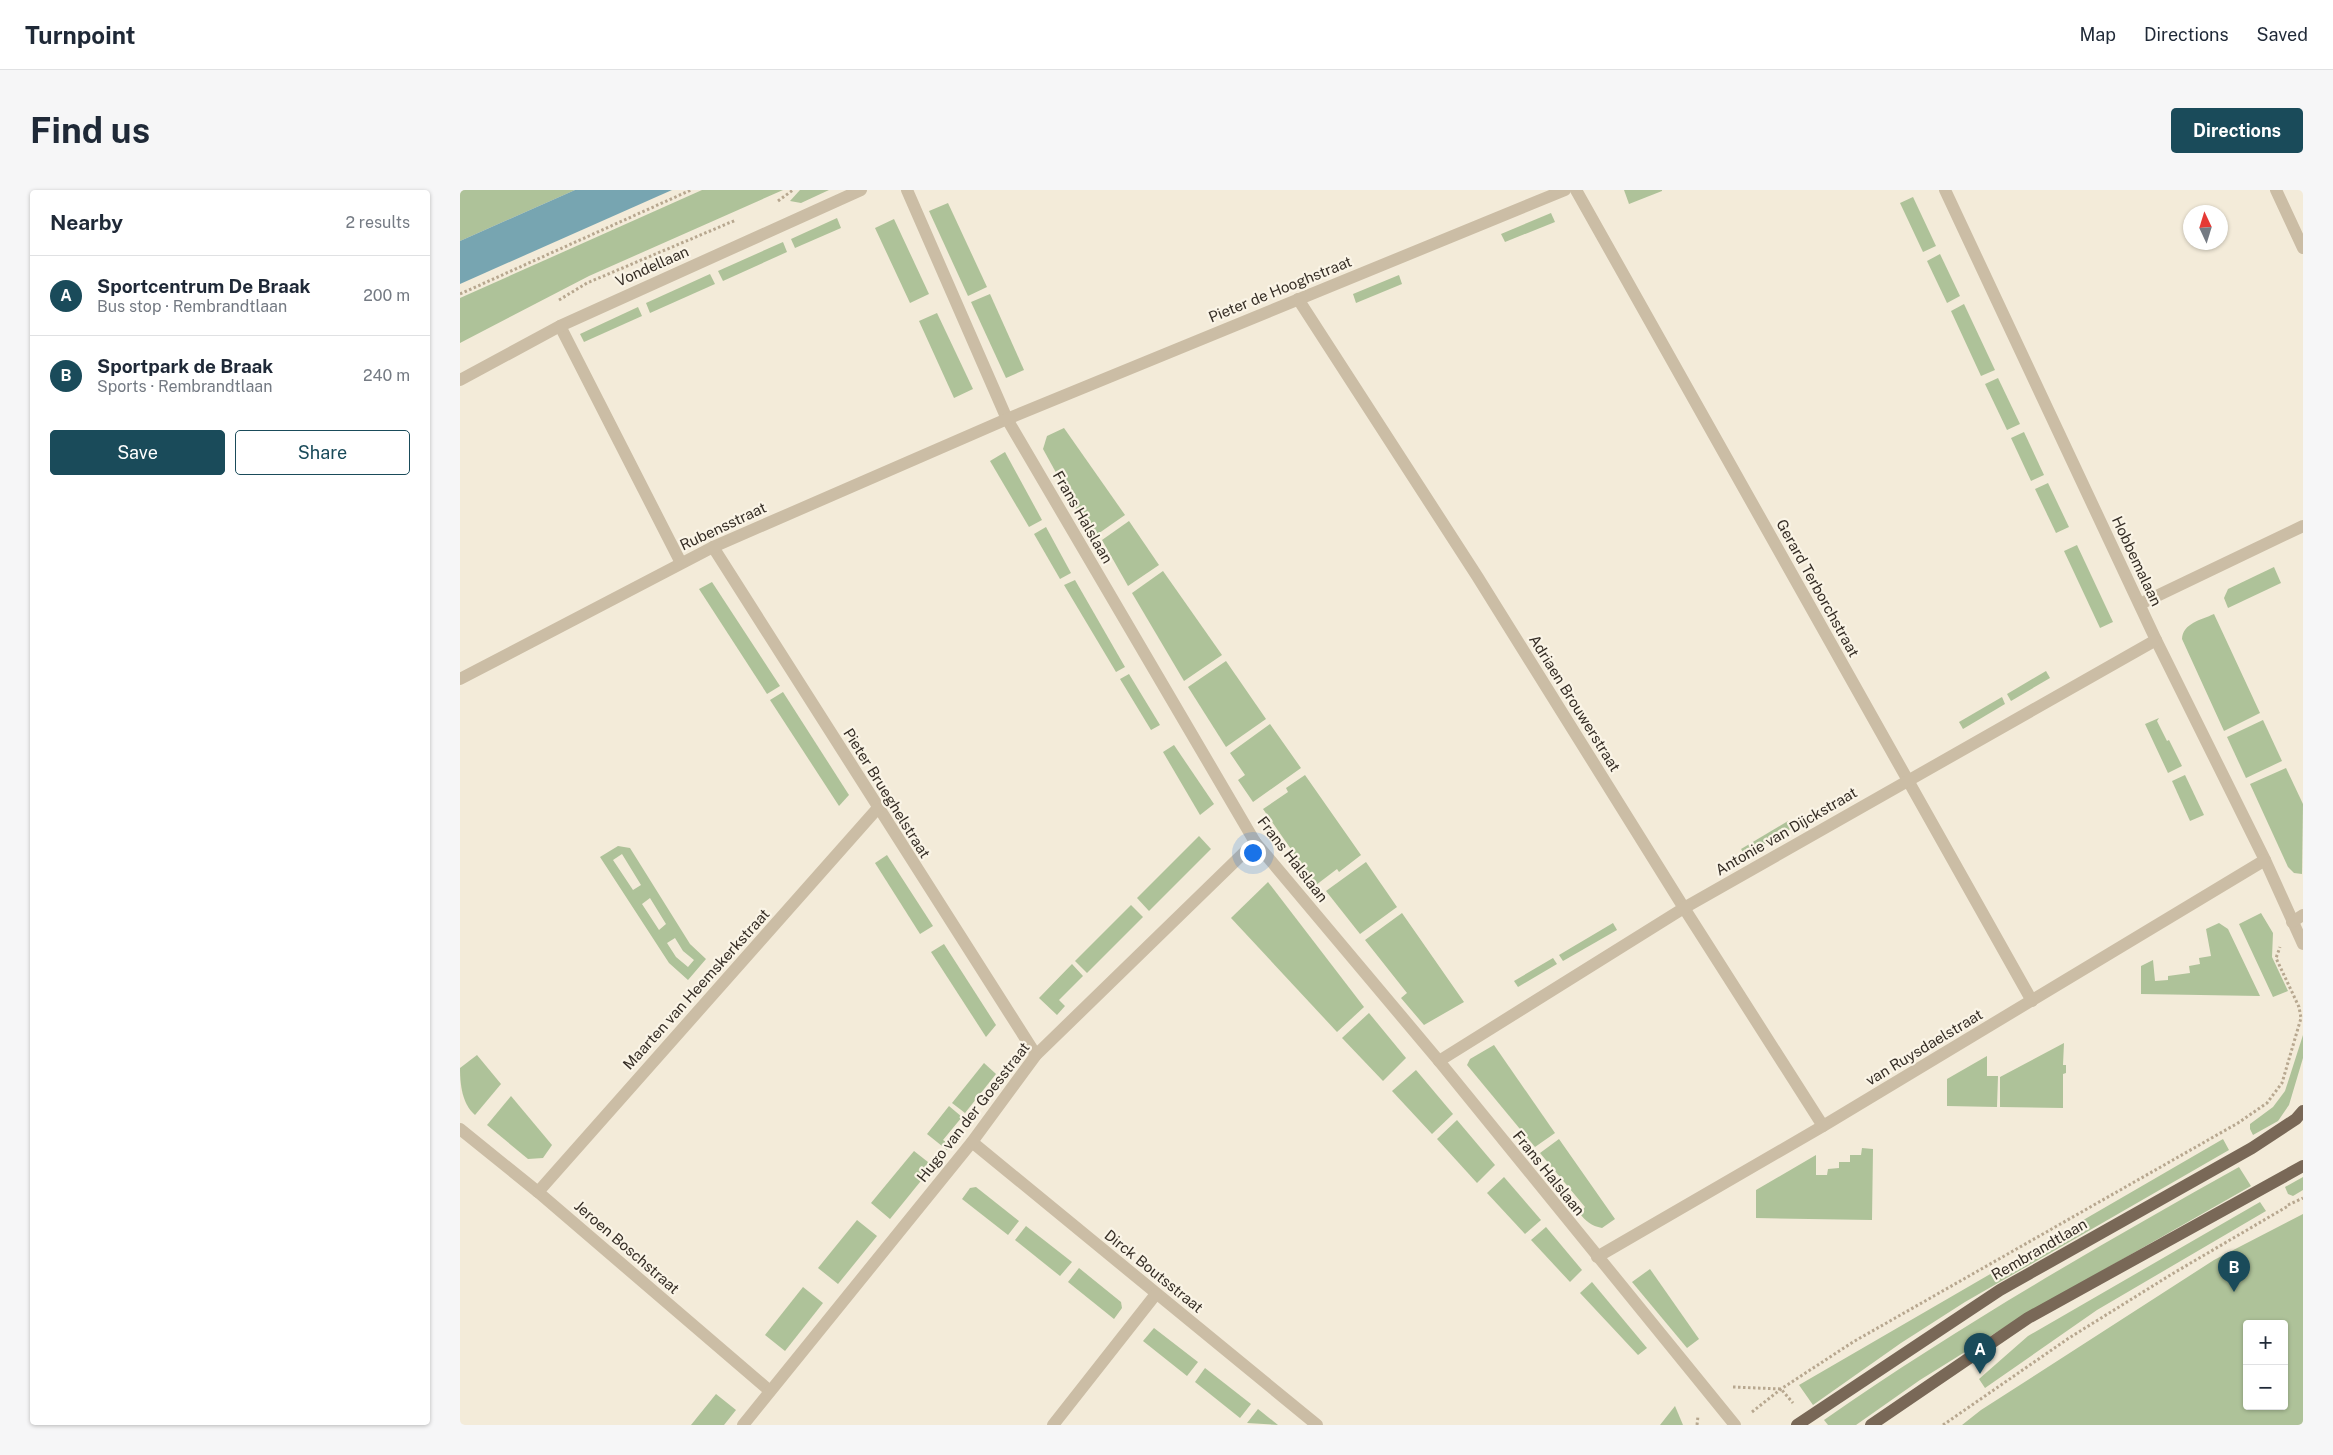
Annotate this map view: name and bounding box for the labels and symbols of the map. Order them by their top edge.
north arrow [2183,205,2228,250]
street label: Vondellaan [613,242,691,290]
street label: Pieter de Hooghstraat [1206,252,1354,326]
street label: Frans Halslaan [1050,468,1116,566]
street label: Rubensstraat [677,499,769,553]
street label: Hobbemalaan [2109,513,2165,609]
street label: Gerard Terborchstraat [1773,516,1863,660]
street label: Adriaen Brouwerstraat [1526,632,1624,775]
street label: Pieter Brueghelstraat [840,725,934,861]
street label: Antonie van Dijckstraat [1712,783,1860,879]
street label: Frans Halslaan [1254,813,1332,905]
your location [1240,840,1266,866]
street label: Maarten van Heemskerkstraat [619,905,773,1073]
street label: van Ruysdaelstraat [1863,1005,1986,1089]
street label: Hugo van der Goesstraat [913,1039,1033,1185]
street label: Frans Halslaan [1510,1127,1588,1219]
street label: Jeroen Boschstraat [571,1197,683,1297]
street label: Rembrandtlaan [1988,1215,2090,1283]
street label: Dirck Boutsstraat [1101,1226,1207,1316]
pin: B [2218,1251,2250,1292]
pin: A [1964,1333,1996,1374]

